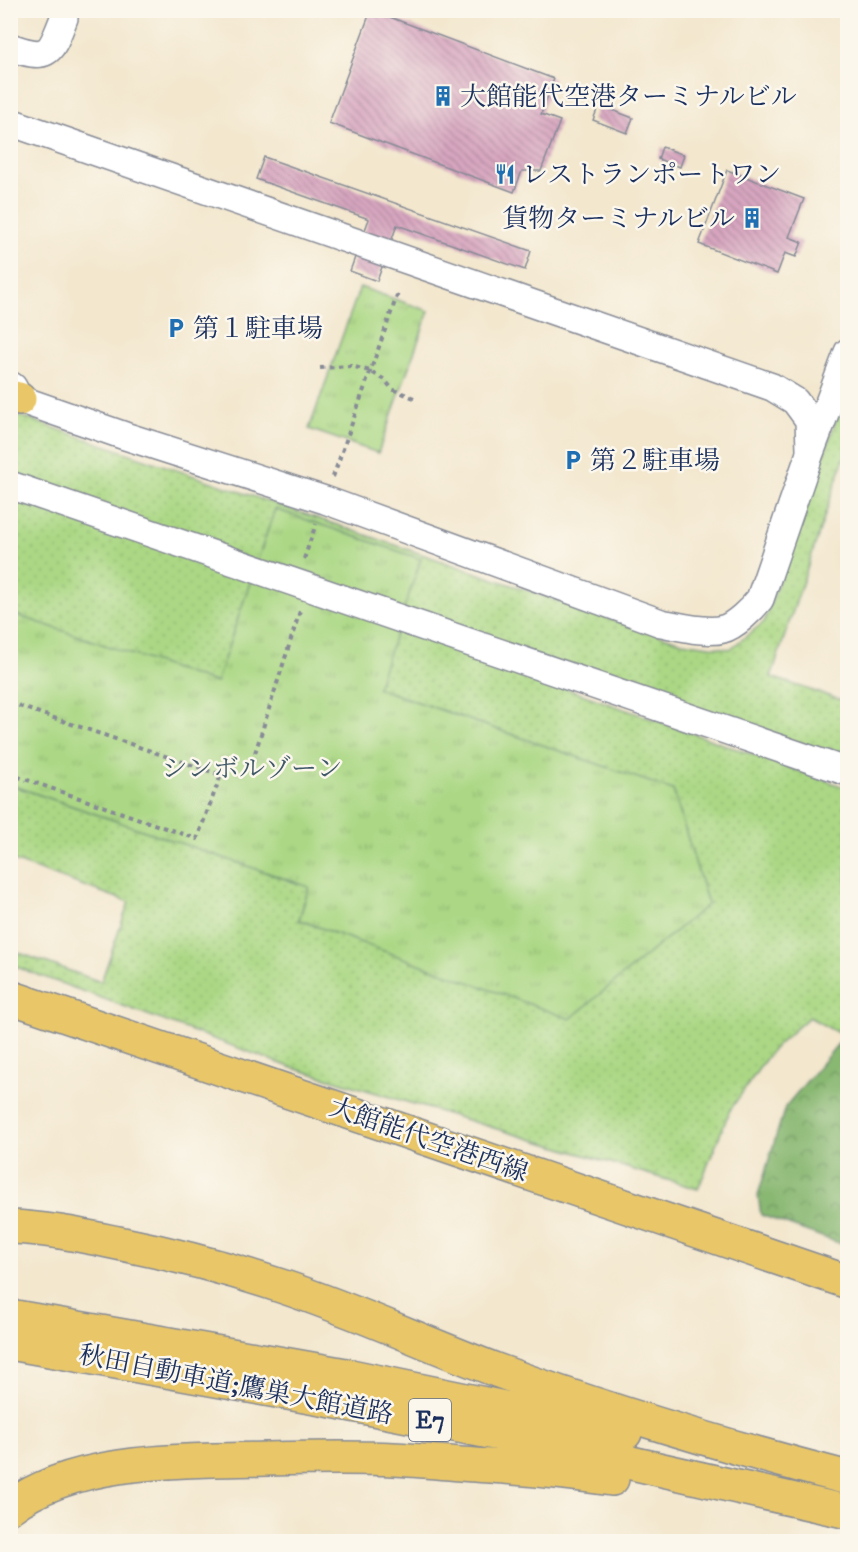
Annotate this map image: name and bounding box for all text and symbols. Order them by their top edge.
place label: 大館能代空港ターミナルビル [460,81,797,114]
building icon: 大館能代空港ターミナルビル [431,84,455,108]
place label: レストランポートワン [522,159,781,192]
restaurant icon: レストランポートワン [493,162,517,186]
place label: 貨物ターミナルビル [502,203,735,236]
building icon: 貨物ターミナルビル [740,206,764,230]
place label: 第１駐車場 [193,313,323,346]
parking icon: 第１駐車場 [164,316,188,340]
place label: 第２駐車場 [590,445,720,478]
parking icon: 第２駐車場 [561,448,585,472]
park label: シンボルゾーン [162,753,342,786]
street label: 大館能代空港西線 [325,1091,532,1190]
street label: 秋田自動車道;鷹巣大館道路 [76,1339,396,1432]
road number: E7 [409,1399,451,1441]

